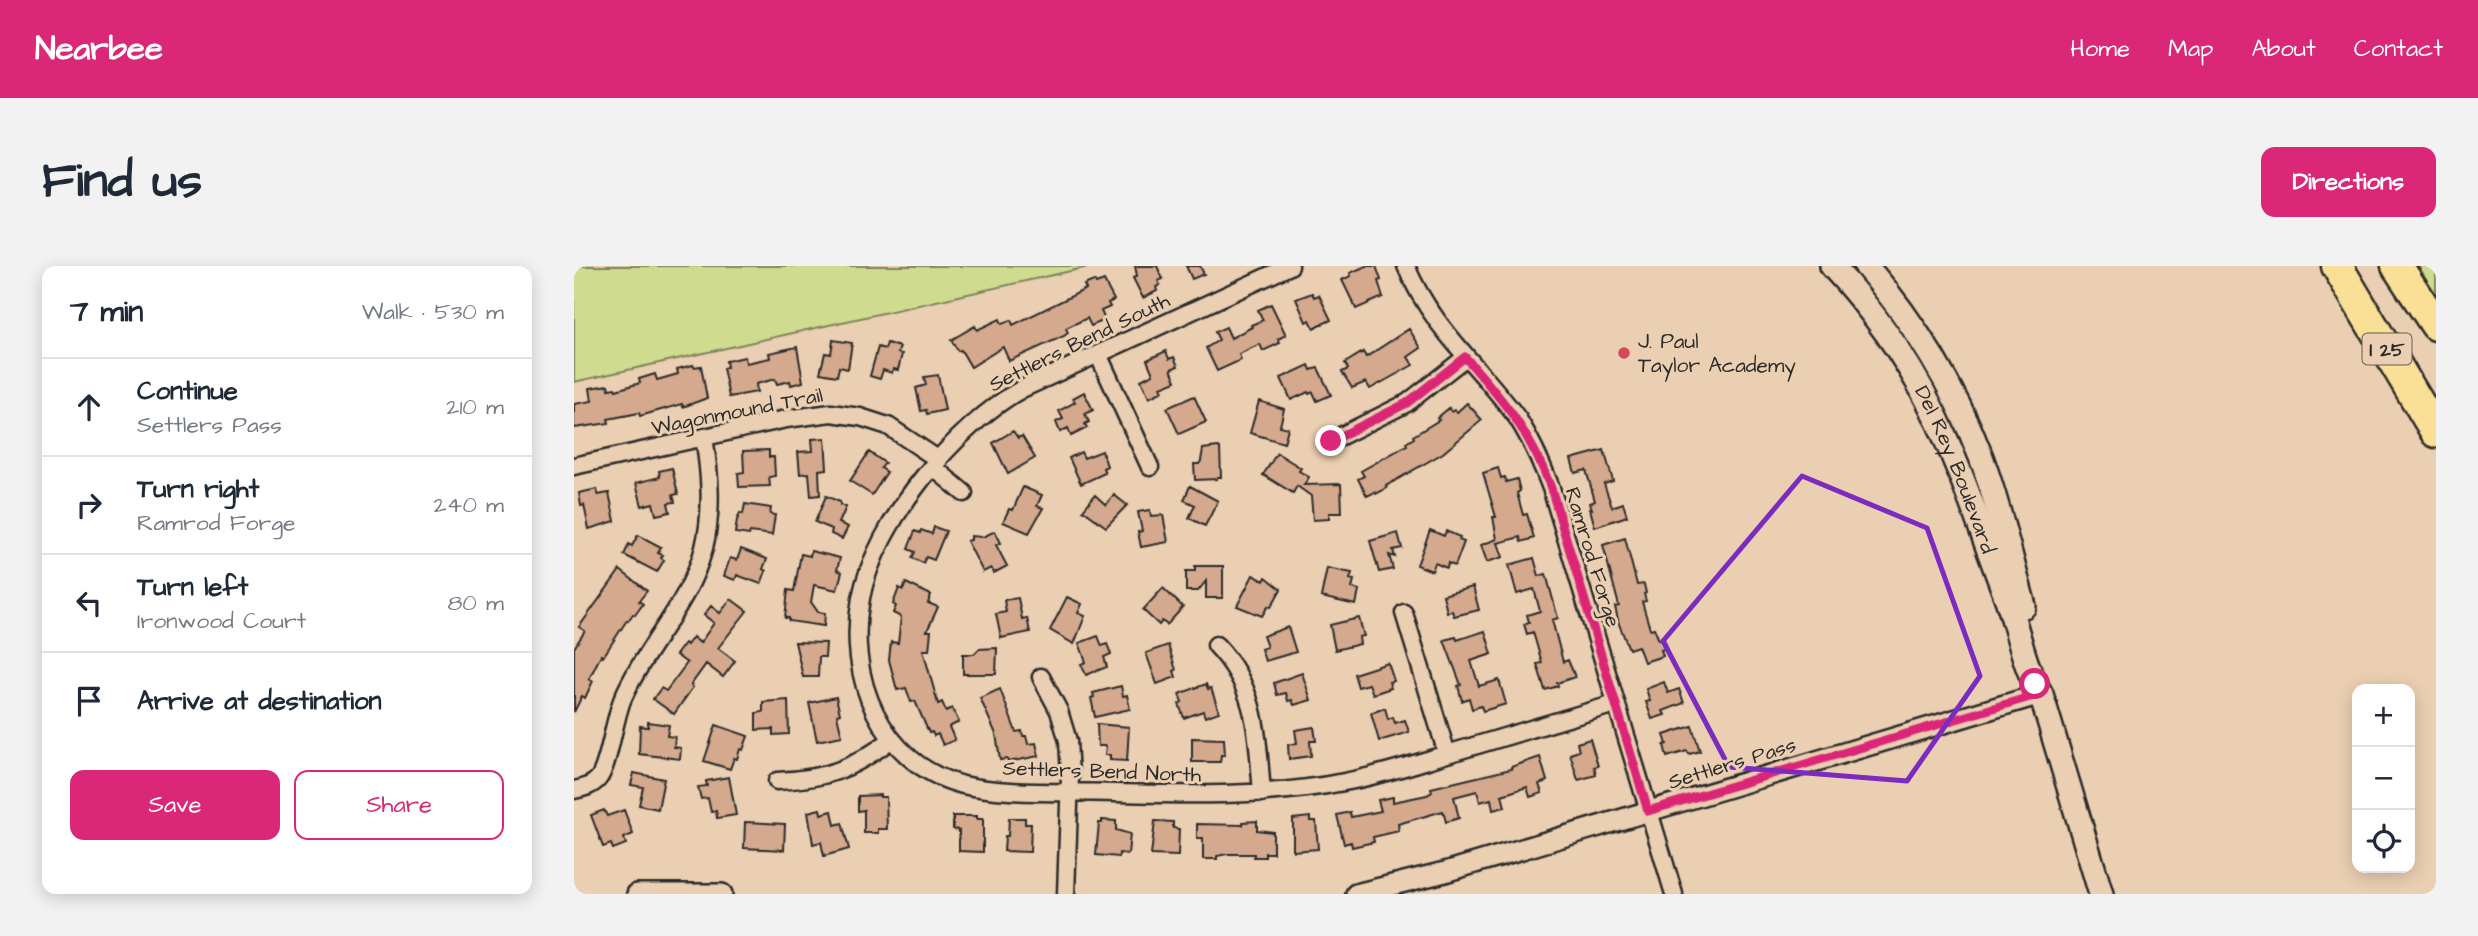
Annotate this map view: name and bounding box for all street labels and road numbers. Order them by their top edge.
street label: Settlers Bend South [984,286,1175,399]
road number: I 25 [2362,334,2412,365]
street label: Wagonmound Trail [649,381,826,444]
street label: Del Rey Boulevard [1907,381,2003,558]
street label: Ramrod Forge [1556,484,1628,631]
street label: Settlers Pass [1665,730,1800,797]
street label: Settlers Bend North [1002,754,1202,789]

